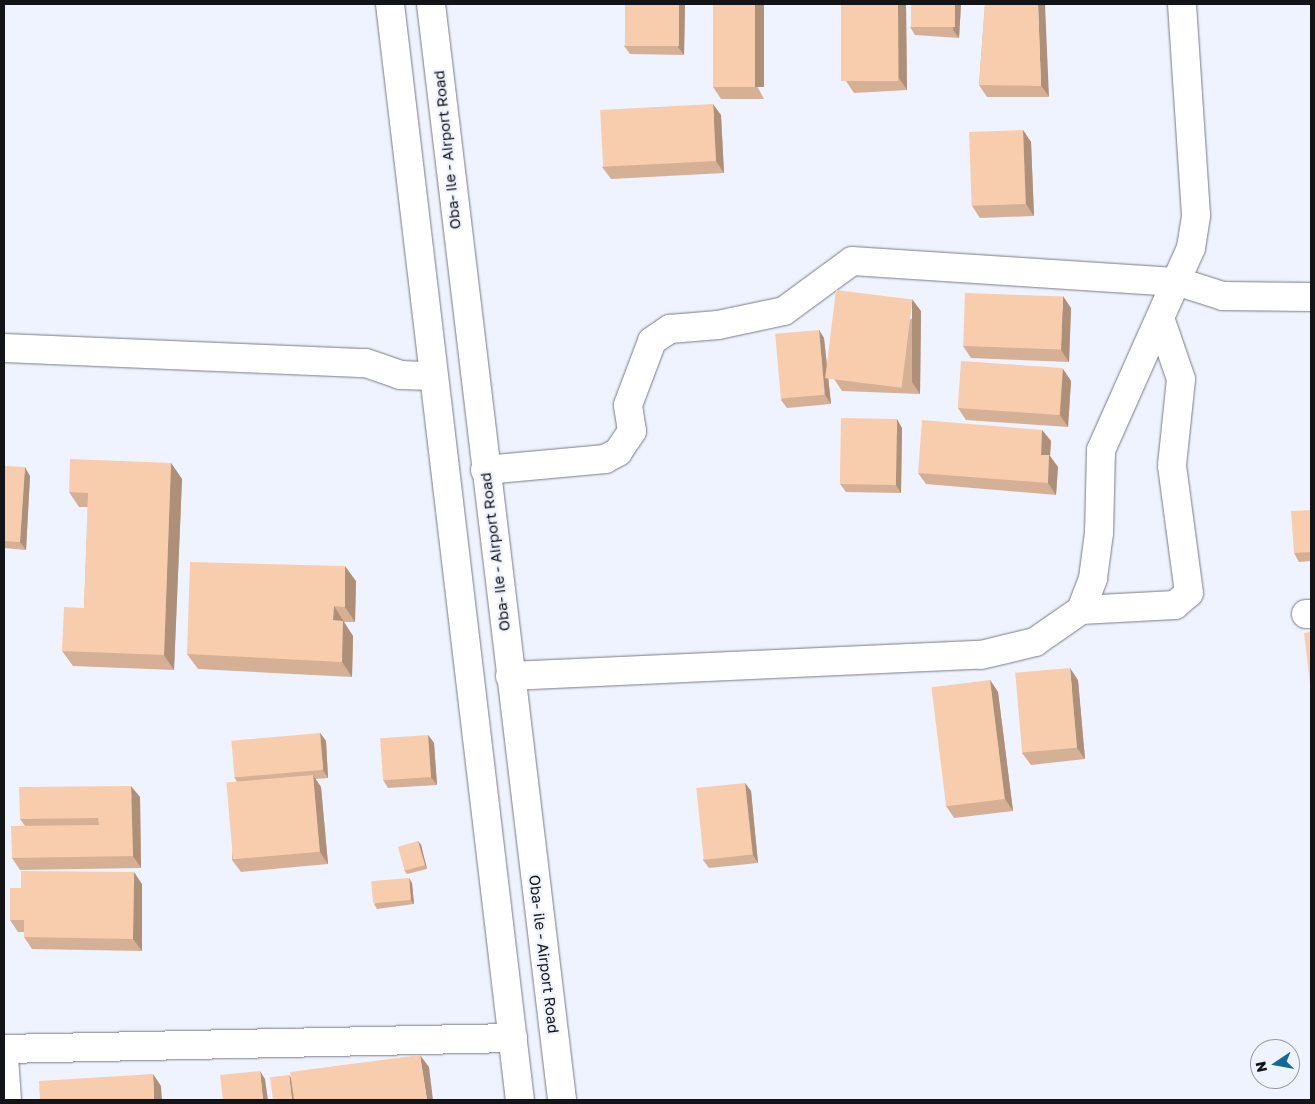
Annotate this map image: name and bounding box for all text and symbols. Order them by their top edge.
street label: Oba- ile - Airport Road [430,70,464,230]
street label: Oba- ile - Airport Road [476,472,514,632]
street label: Oba- ile - Airport Road [525,874,563,1034]
north arrow [1250,1039,1300,1089]
text: N [1251,1060,1270,1074]

